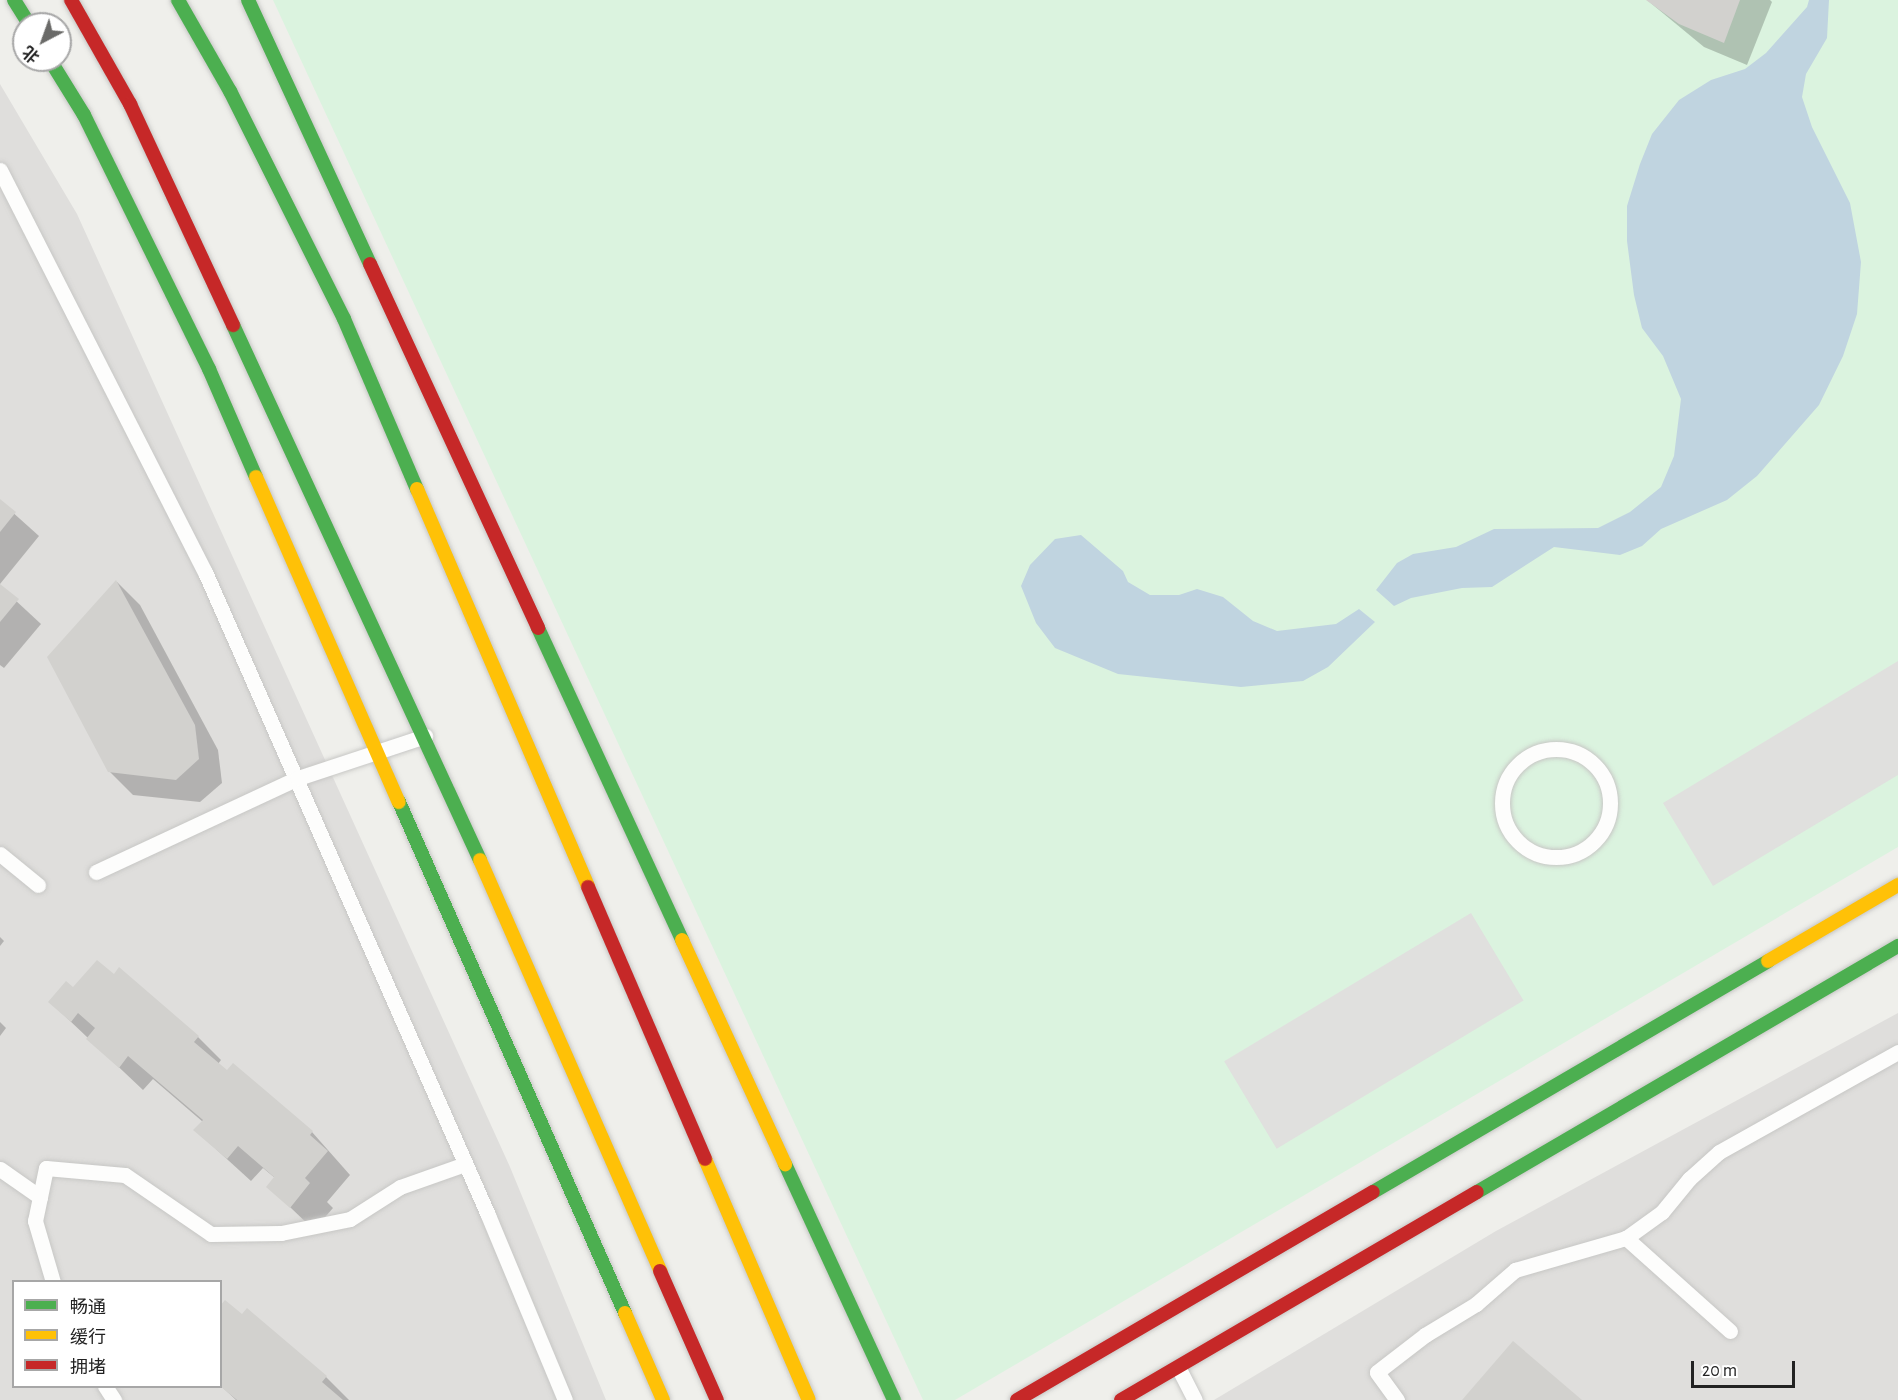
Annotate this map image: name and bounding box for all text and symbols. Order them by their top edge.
north arrow [12,12,72,72]
text: 北 [20,43,43,65]
legend [12,1280,222,1388]
text: 畅通 [70,1299,106,1317]
text: 缓行 [70,1329,106,1347]
scale bar [1694,1349,1798,1387]
text: 拥堵 [70,1359,106,1377]
text: 20 m [1702,1362,1737,1380]

